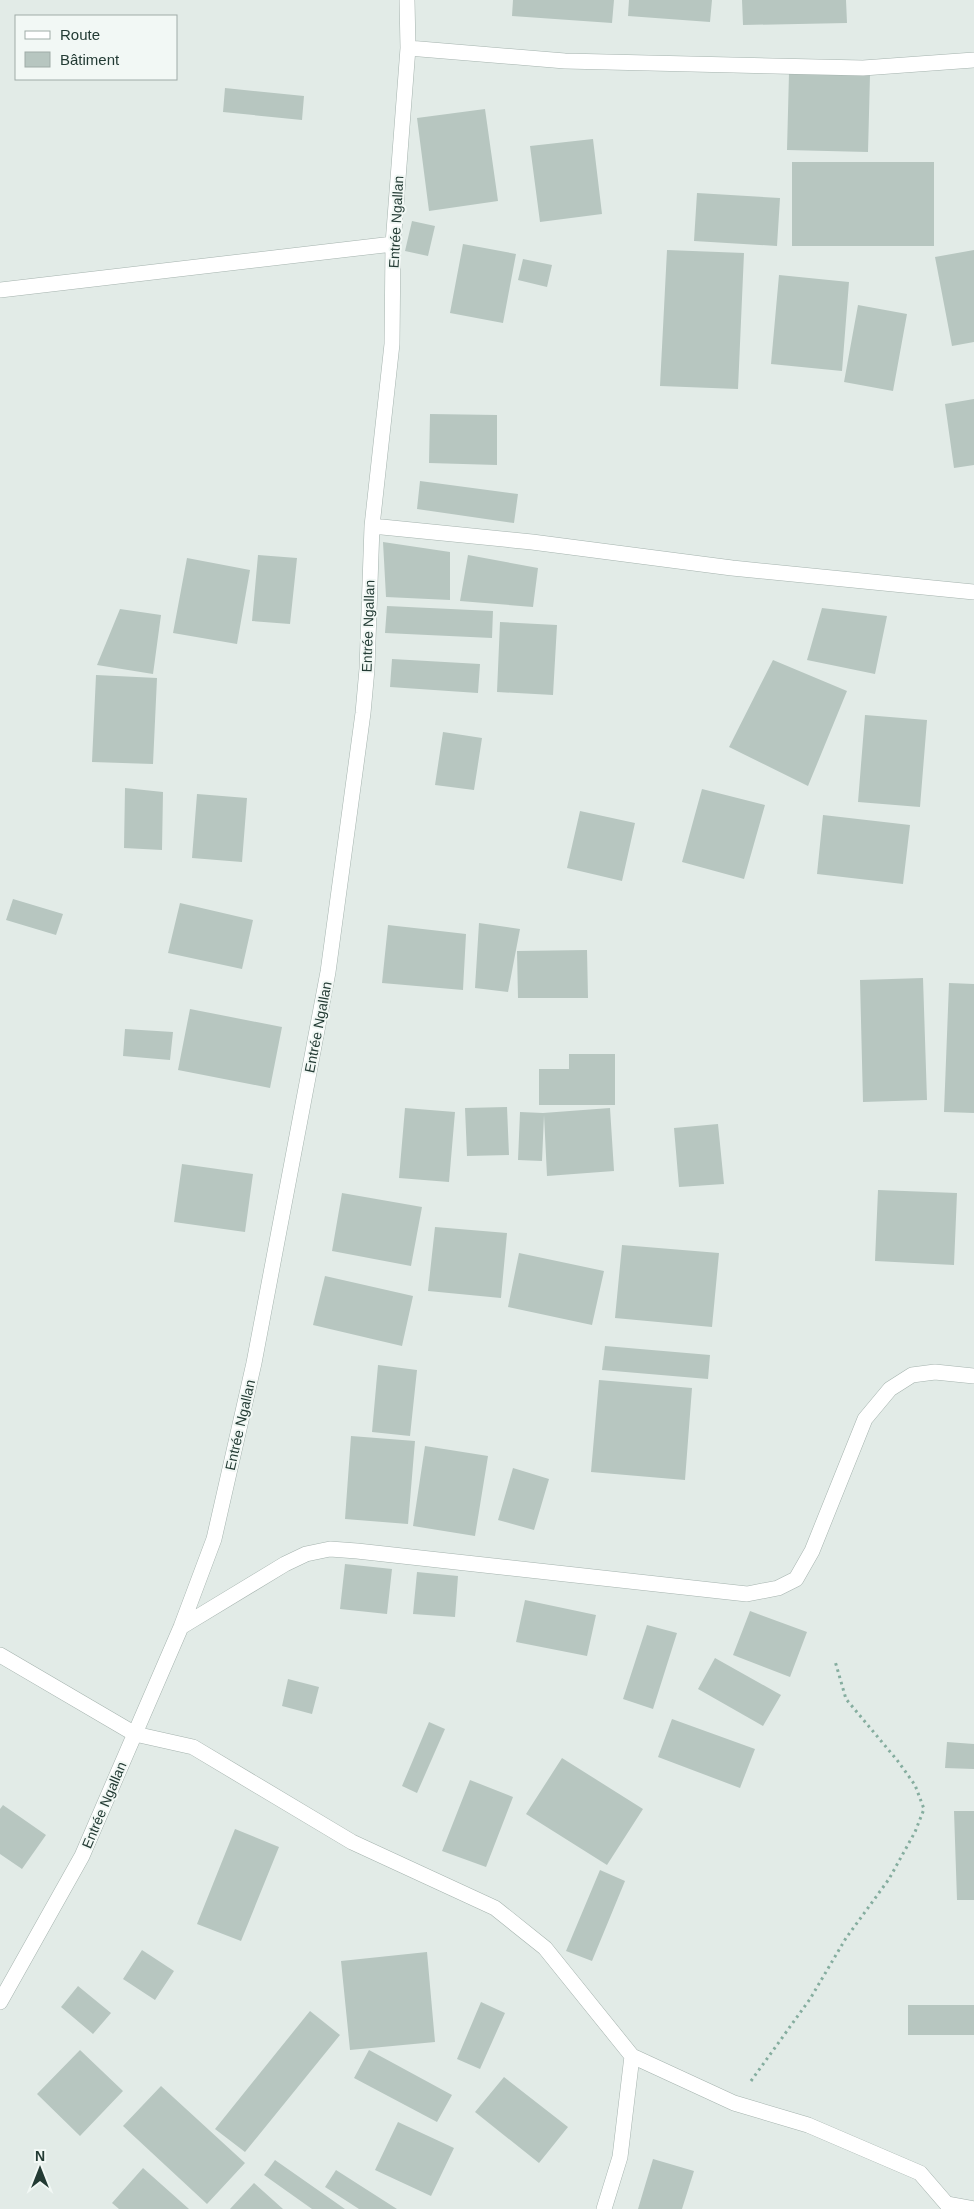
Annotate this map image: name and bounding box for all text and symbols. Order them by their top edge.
legend [15,15,178,80]
text: Route [60,26,100,43]
text: Bâtiment [60,51,120,68]
street label: Entrée Ngallan [386,175,406,269]
street label: Entrée Ngallan [358,579,378,673]
street label: Entrée Ngallan [301,980,335,1074]
street label: Entrée Ngallan [222,1378,258,1472]
street label: Entrée Ngallan [79,1759,129,1851]
north arrow [15,2144,65,2194]
text: N [35,2148,45,2164]

